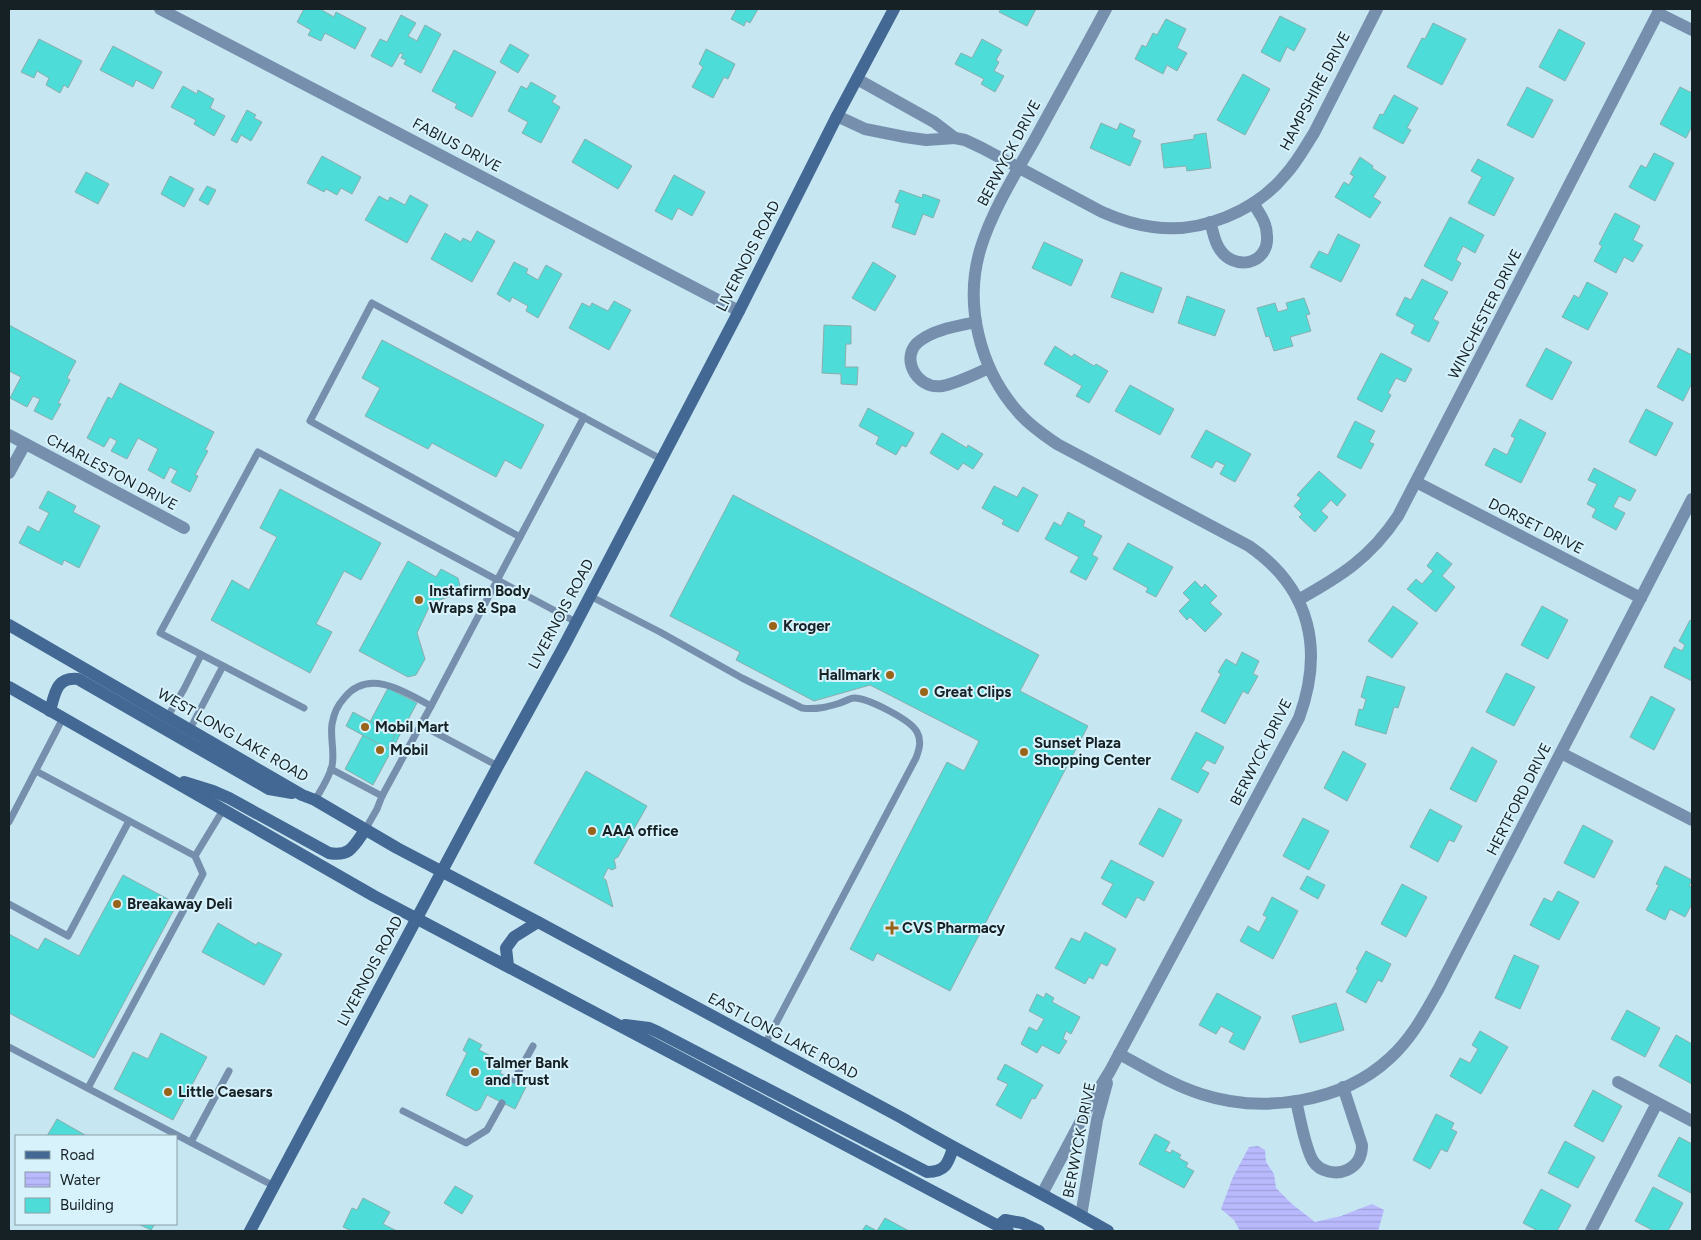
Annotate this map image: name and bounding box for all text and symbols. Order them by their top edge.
street label: HAMPSHIRE DRIVE [1276,28,1354,154]
street label: BERWYCK DRIVE [973,97,1045,209]
street label: FABIUS DRIVE [409,114,505,176]
street label: LIVERNOIS ROAD [712,197,784,315]
street label: WINCHESTER DRIVE [1444,246,1526,382]
street label: CHARLESTON DRIVE [43,430,181,514]
street label: DORSET DRIVE [1485,494,1587,558]
street label: LIVERNOIS ROAD [524,556,598,672]
place label: Instafirm Body Wraps & Spa [429,582,531,617]
marker: Instafirm Body Wraps & Spa [413,594,425,606]
place label: Kroger [783,617,831,635]
marker: Kroger [767,620,779,632]
place label: Hallmark [819,666,880,684]
marker: Hallmark [884,669,896,681]
place label: Great Clips [934,683,1011,701]
street label: WEST LONG LAKE ROAD [154,684,312,786]
marker: Great Clips [918,686,930,698]
street label: BERWYCK DRIVE [1226,696,1296,808]
place label: Mobil Mart [375,718,449,736]
marker: Mobil Mart [359,721,371,733]
place label: Sunset Plaza Shopping Center [1034,734,1151,769]
street label: HERTFORD DRIVE [1483,740,1555,858]
place label: Mobil [390,741,428,759]
marker: Mobil [374,744,386,756]
marker: Sunset Plaza Shopping Center [1018,746,1030,758]
place label: AAA office [602,822,679,840]
marker: AAA office [586,825,598,837]
place label: Breakaway Deli [127,895,232,913]
marker: Breakaway Deli [111,898,123,910]
street label: LIVERNOIS ROAD [333,913,407,1029]
place label: CVS Pharmacy [902,919,1006,937]
marker: CVS Pharmacy [886,922,898,934]
street label: EAST LONG LAKE ROAD [705,989,861,1083]
place label: Talmer Bank and Trust [485,1054,569,1089]
marker: Talmer Bank and Trust [469,1066,481,1078]
street label: BERWYCK DRIVE [1059,1081,1099,1199]
place label: Little Caesars [178,1083,272,1101]
marker: Little Caesars [162,1086,174,1098]
legend [15,1135,178,1225]
text: Road [60,1146,95,1164]
text: Water [60,1171,100,1189]
text: Building [60,1196,114,1214]

